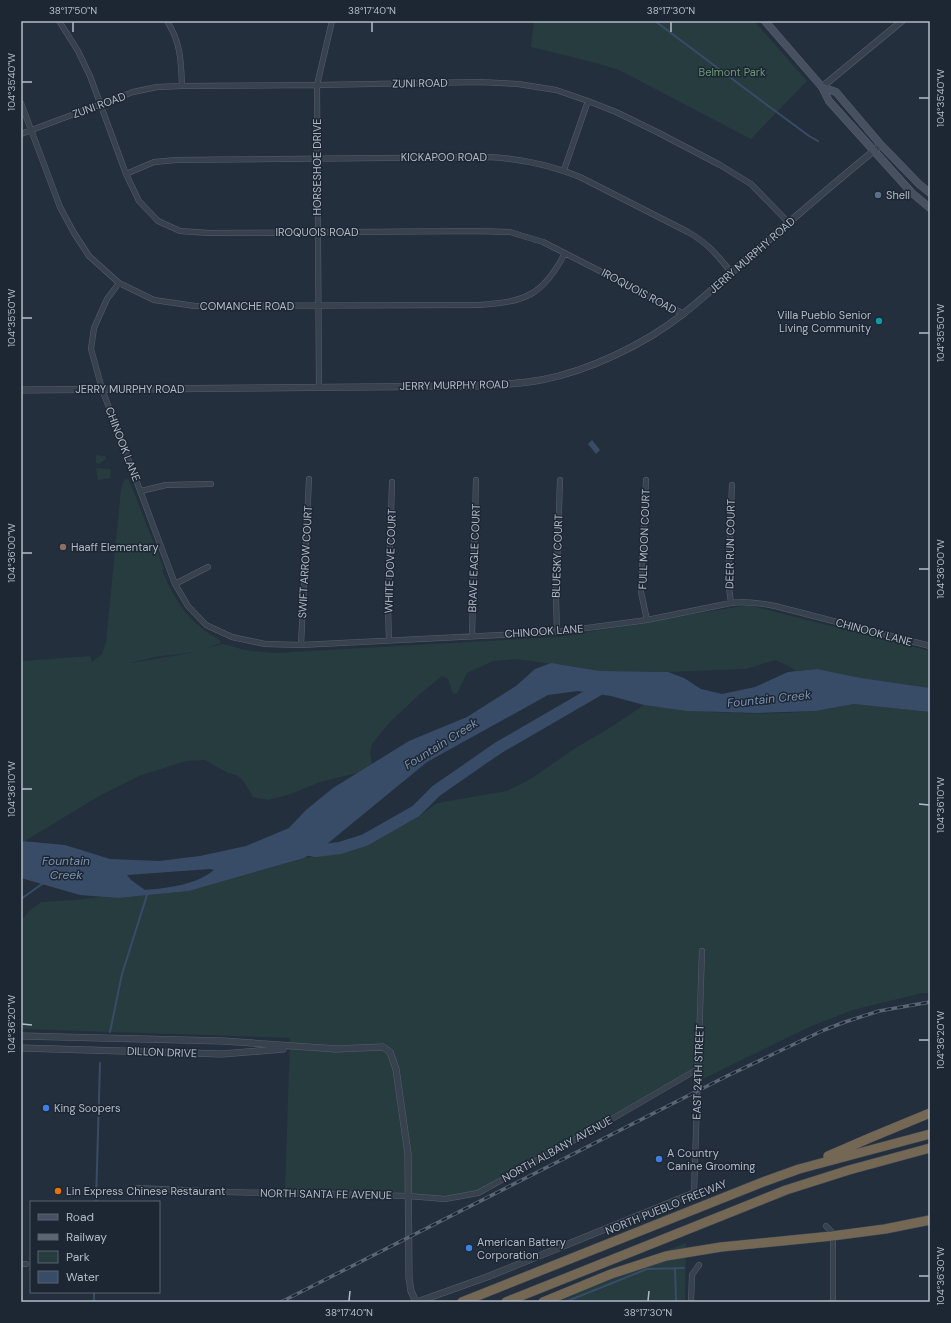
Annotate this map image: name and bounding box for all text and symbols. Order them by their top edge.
text: 38°17'50"N [49,4,97,17]
text: 38°17'40"N [348,4,396,17]
text: 38°17'30"N [647,4,695,17]
text: 104°35'40"W [5,53,18,111]
park label: Belmont Park [699,65,766,79]
text: 104°35'40"W [934,69,947,127]
street label: ZUNI ROAD [392,76,448,90]
street label: ZUNI ROAD [70,89,128,121]
street label: HORSESHOE DRIVE [310,119,324,215]
street label: KICKAPOO ROAD [401,150,488,164]
place label: Shell [886,188,910,202]
marker: Shell [873,190,883,200]
street label: JERRY MURPHY ROAD [706,214,798,296]
street label: IROQUOIS ROAD [275,225,359,239]
street label: IROQUOIS ROAD [599,265,679,317]
text: 104°35'50"W [5,289,18,347]
street label: COMANCHE ROAD [200,299,295,313]
text: 104°35'50"W [934,304,947,362]
place label: Villa Pueblo Senior Living Community [777,308,871,335]
marker: Villa Pueblo Senior Living Community [874,316,884,326]
street label: JERRY MURPHY ROAD [399,377,509,393]
street label: JERRY MURPHY ROAD [75,382,185,396]
street label: CHINOOK LANE [102,405,144,483]
street label: FULL MOON COURT [635,488,653,590]
street label: DEER RUN COURT [722,499,738,589]
street label: BRAVE EAGLE COURT [465,503,483,613]
street label: SWIFT ARROW COURT [295,505,315,619]
street label: WHITE DOVE COURT [381,508,399,614]
street label: BLUESKY COURT [549,514,565,598]
text: 104°36'00"W [5,523,18,583]
text: 104°36'00"W [934,539,947,599]
place label: Haaff Elementary [71,540,159,554]
marker: Haaff Elementary [58,542,68,552]
street label: CHINOOK LANE [834,615,914,649]
street label: CHINOOK LANE [504,621,584,641]
water label: Fountain Creek [726,687,813,711]
water label: Fountain Creek [401,714,482,773]
text: 104°36'10"W [5,761,18,817]
text: 104°36'10"W [934,777,947,833]
water label: Fountain Creek [42,853,90,883]
text: 104°36'20"W [5,995,18,1053]
text: 104°36'20"W [934,1011,947,1069]
street label: EAST 24TH STREET [689,1024,707,1120]
street label: DILLON DRIVE [127,1044,197,1060]
place label: King Soopers [54,1101,121,1115]
marker: King Soopers [41,1103,51,1113]
street label: NORTH ALBANY AVENUE [499,1113,615,1185]
place label: A Country Canine Grooming [667,1146,755,1173]
marker: A Country Canine Grooming [654,1154,664,1164]
street label: NORTH PUEBLO FREEWAY [603,1176,729,1238]
place label: Lin Express Chinese Restaurant [66,1184,225,1198]
marker: Lin Express Chinese Restaurant [53,1186,63,1196]
street label: NORTH SANTA FE AVENUE [260,1186,392,1202]
legend [30,1201,160,1293]
text: Road [66,1209,94,1225]
text: Railway [66,1229,107,1245]
place label: American Battery Corporation [477,1235,566,1262]
marker: American Battery Corporation [464,1243,474,1253]
text: 104°36'30"W [934,1246,947,1305]
text: Park [66,1249,90,1265]
text: Water [66,1269,100,1285]
text: 38°17'40"N [325,1306,373,1319]
text: 38°17'30"N [624,1306,672,1319]

